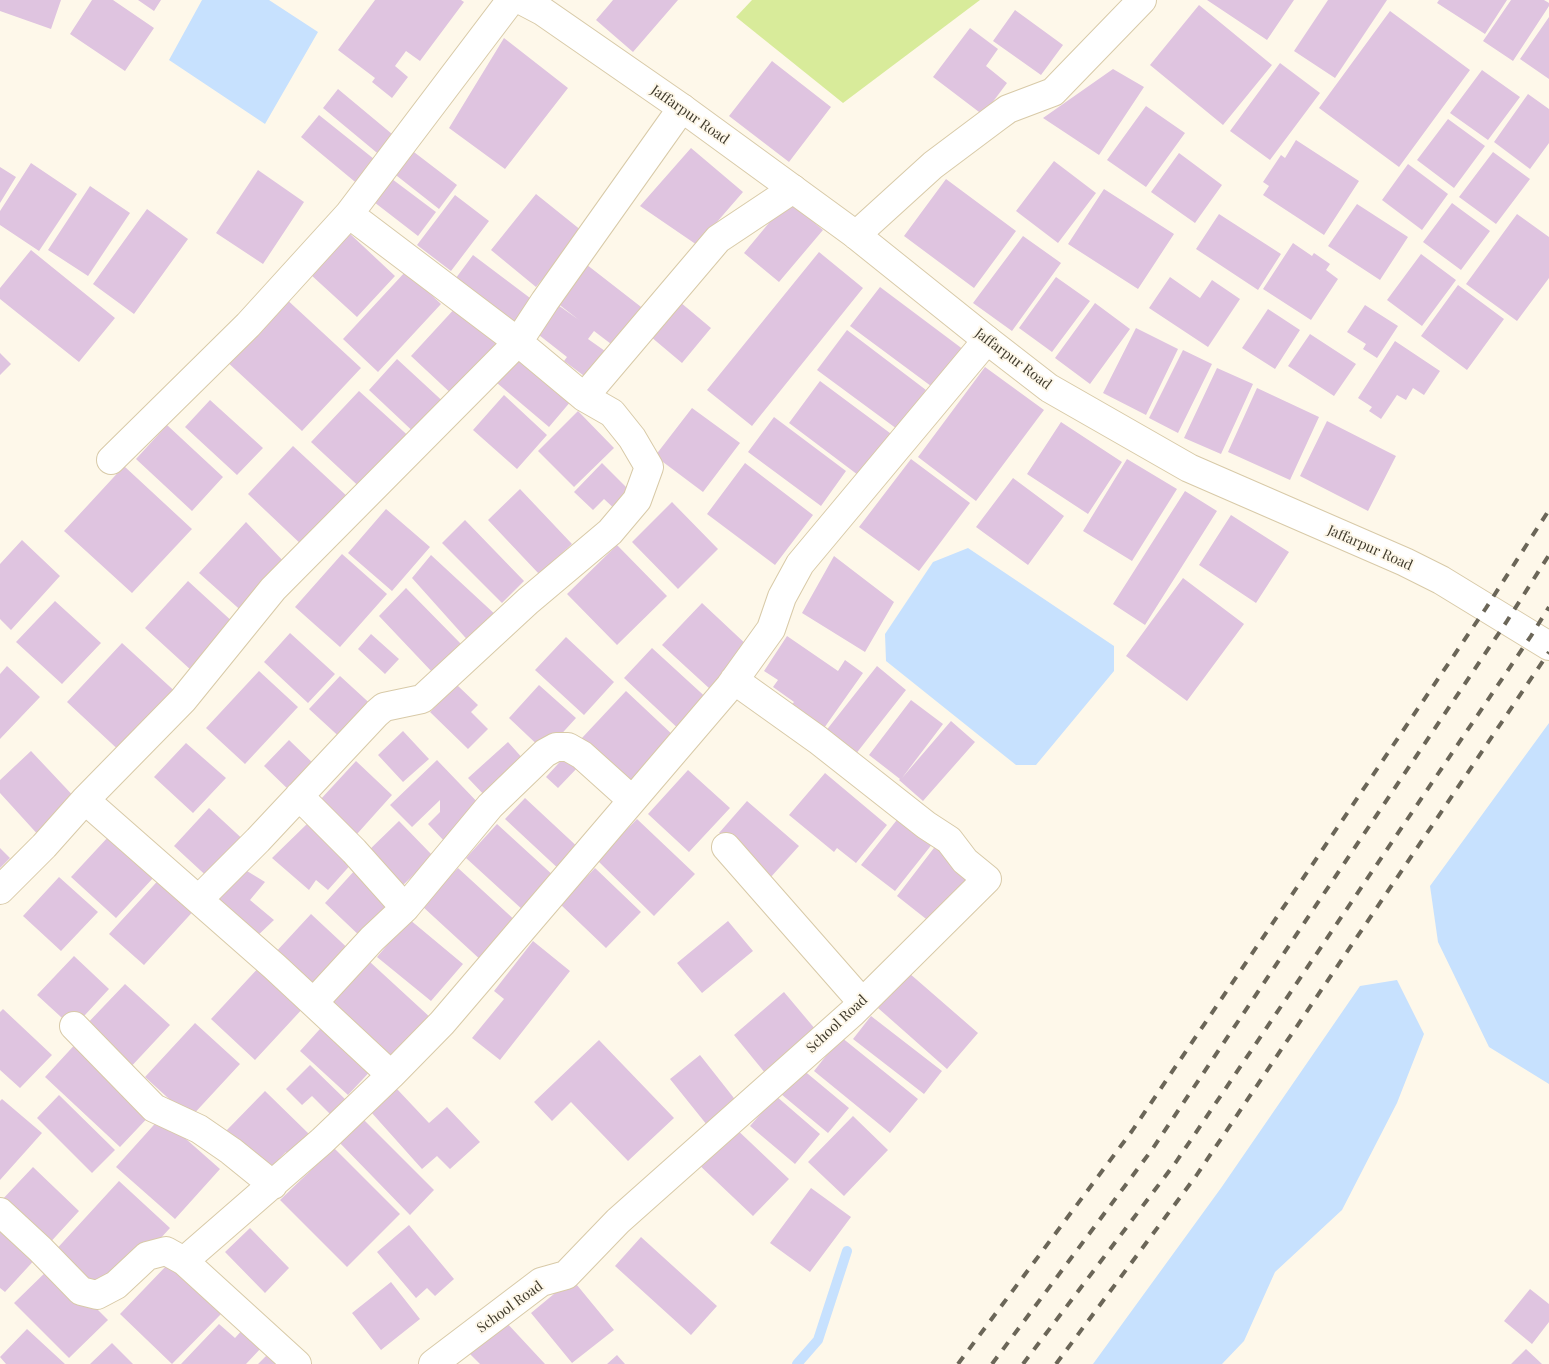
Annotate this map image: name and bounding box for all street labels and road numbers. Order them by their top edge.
street label: Jaffarpur Road [648,82,732,148]
street label: Jaffarpur Road [971,325,1055,393]
street label: Jaffarpur Road [1325,522,1415,574]
street label: School Road [803,992,871,1056]
street label: School Road [474,1278,546,1336]

